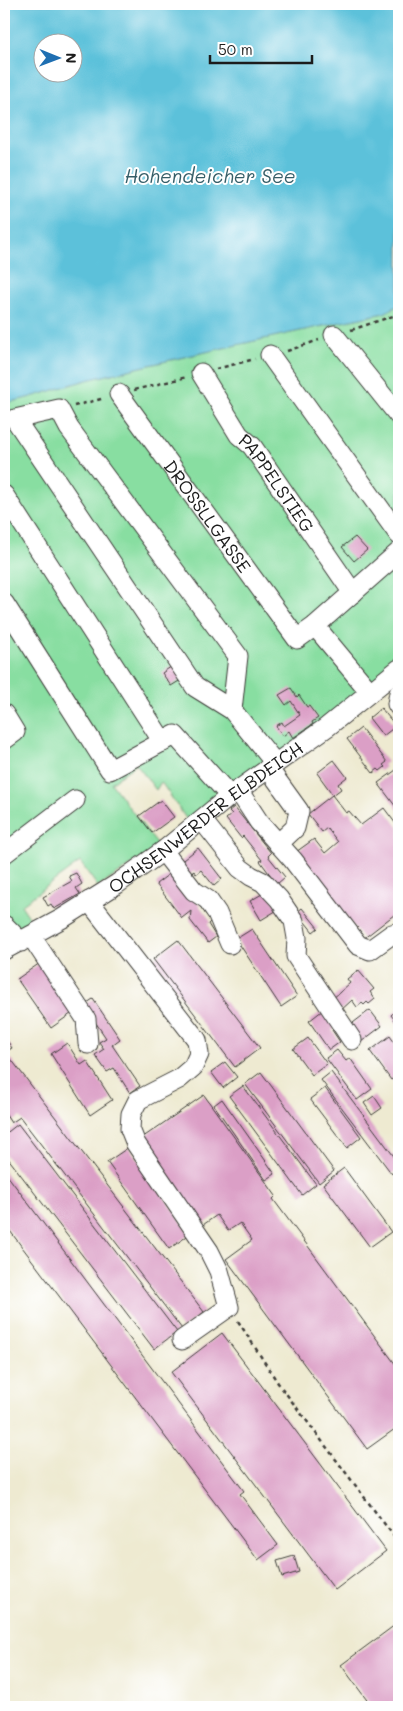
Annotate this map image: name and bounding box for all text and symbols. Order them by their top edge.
north arrow [32,32,82,82]
scale bar [210,32,313,64]
text: 50 m [218,39,253,59]
text: N [62,53,81,64]
water label: Hohendeicher See [125,163,295,188]
street label: PAPPELSTIEG [234,428,320,537]
street label: DROSSLLGASSE [159,455,257,577]
street label: OCHSENWERDER ELBDEICH [104,736,308,899]

